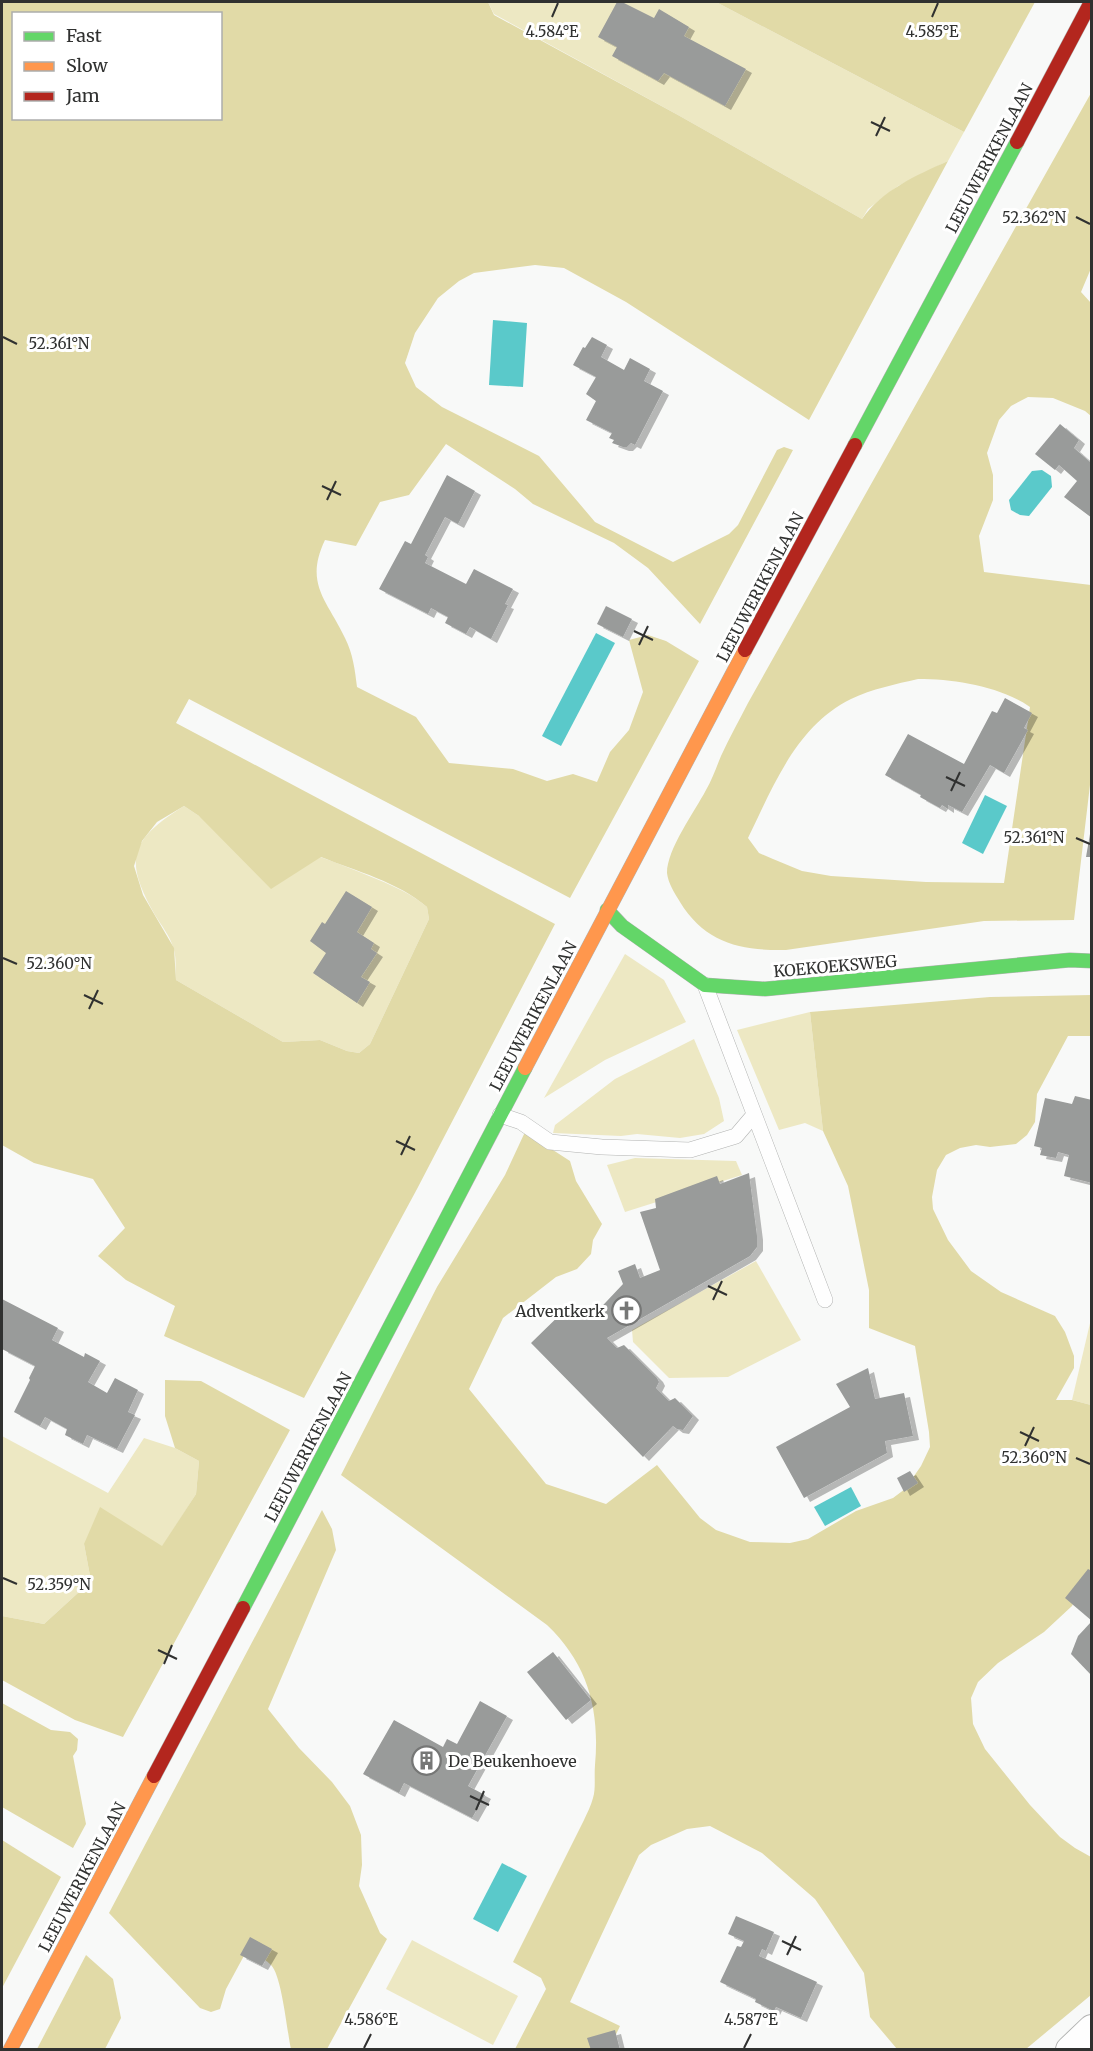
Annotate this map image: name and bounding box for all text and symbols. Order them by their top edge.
legend [12,12,222,120]
text: 4.584°E [526,22,579,41]
text: 4.585°E [905,22,959,41]
text: Fast [66,24,102,47]
text: Slow [66,54,109,77]
street label: LEEUWERIKENLAAN [941,79,1037,236]
text: Jam [65,84,100,107]
text: 52.362°N [1002,208,1066,227]
text: 52.361°N [29,334,90,353]
street label: LEEUWERIKENLAAN [712,508,808,665]
text: 52.361°N [1004,828,1065,847]
street label: LEEUWERIKENLAAN [485,937,581,1094]
street label: KOEKOEKSWEG [772,951,898,981]
text: 52.360°N [26,954,92,973]
church icon: Adventkerk [610,1295,642,1327]
place label: Adventkerk [514,1301,606,1321]
street label: LEEUWERIKENLAAN [260,1368,356,1525]
text: 52.360°N [1001,1448,1067,1467]
text: 52.359°N [27,1575,91,1594]
building icon: De Beukenhoeve [411,1745,443,1777]
place label: De Beukenhoeve [448,1751,577,1771]
street label: LEEUWERIKENLAAN [34,1798,130,1955]
text: 4.586°E [344,2010,398,2029]
text: 4.587°E [724,2010,778,2029]

